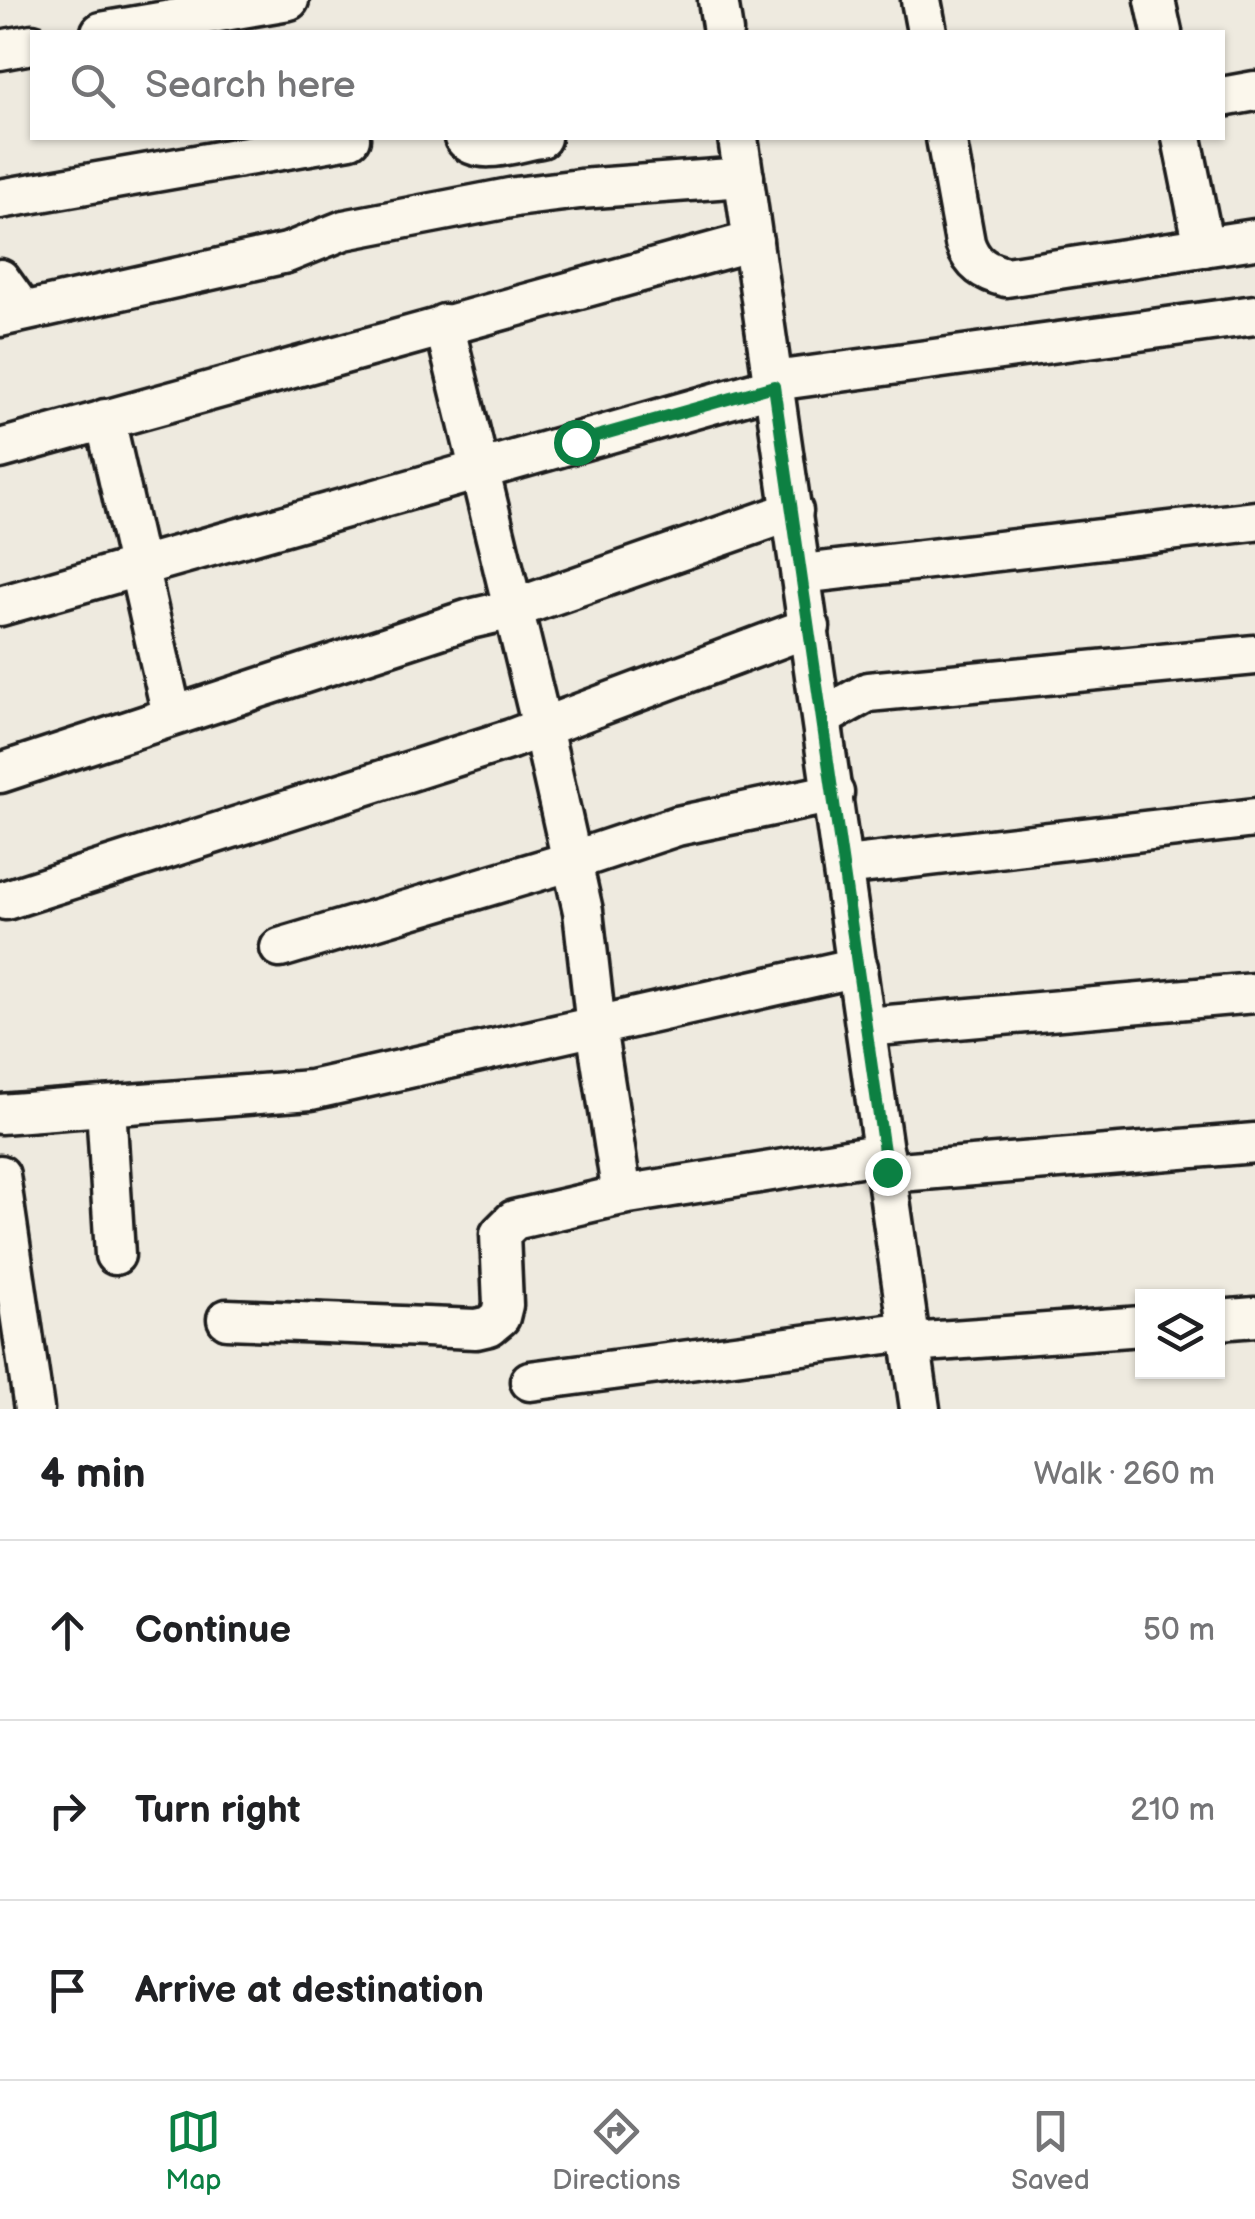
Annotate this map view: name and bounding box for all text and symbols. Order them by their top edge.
search box [30,30,1225,140]
icon: search [65,58,120,113]
text: Search here [145,63,356,108]
route start [554,420,600,466]
route end [865,1150,911,1196]
map controls [1135,1289,1225,1379]
button: layers [1135,1289,1225,1379]
text: 4 min [40,1449,146,1500]
text: Walk · 260 m [1033,1455,1215,1494]
icon: ahead [40,1603,95,1658]
text: Continue [135,1608,291,1653]
text: 50 m [1143,1611,1215,1650]
icon: right [40,1783,95,1838]
text: Turn right [135,1788,300,1833]
text: 210 m [1130,1791,1215,1830]
icon: arrive [40,1963,95,2018]
text: Arrive at destination [135,1968,484,2013]
tab: Map [165,2104,222,2197]
tab: Directions [552,2104,681,2197]
tab: Saved [1011,2104,1090,2197]

